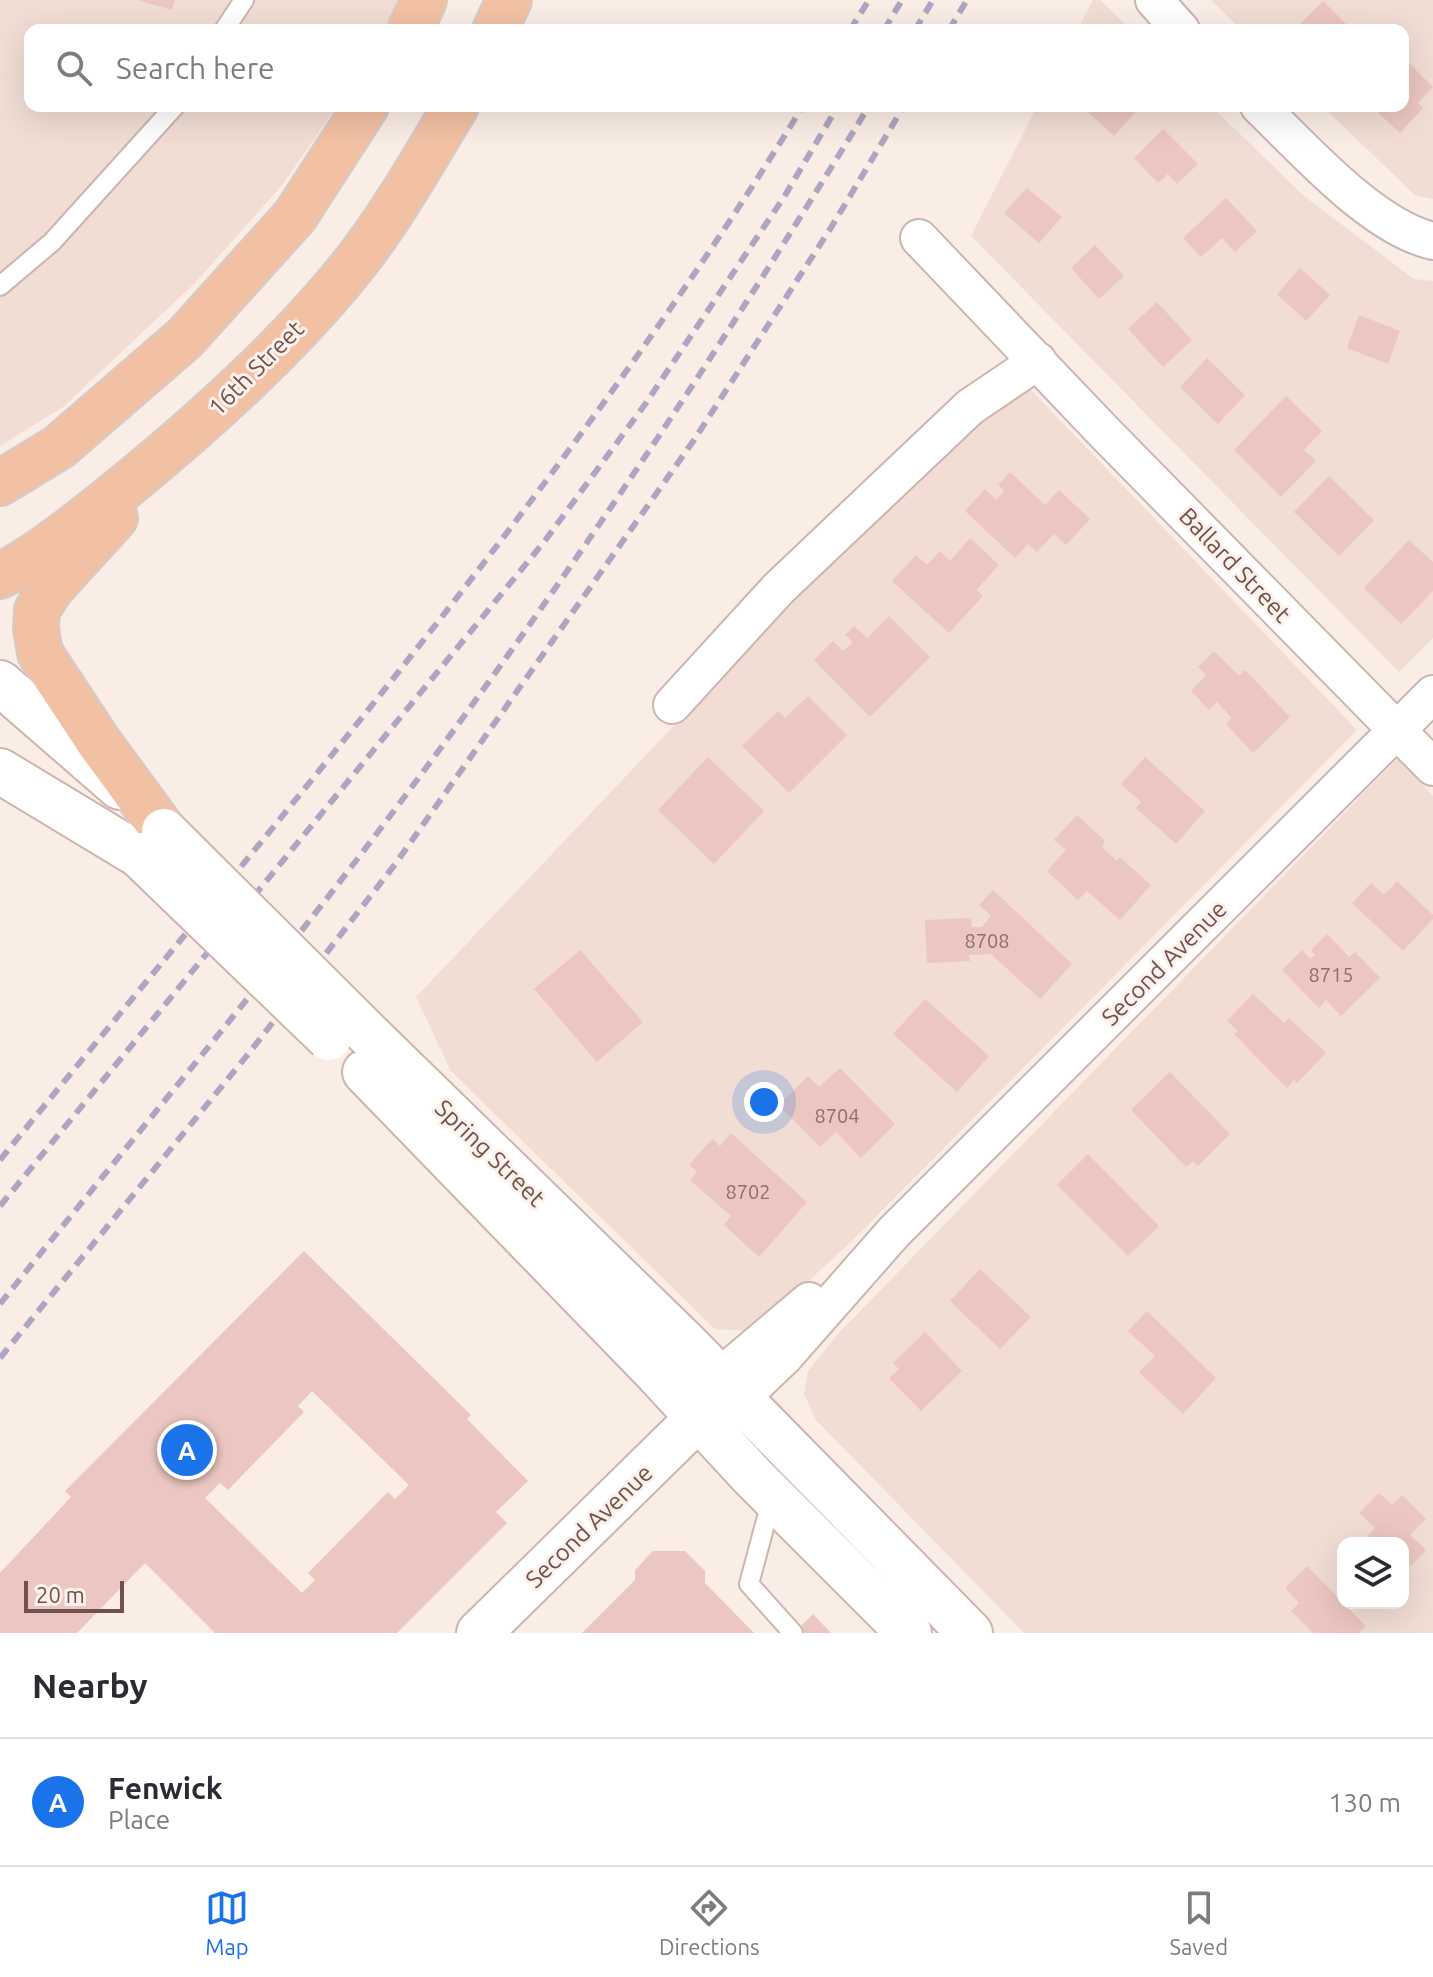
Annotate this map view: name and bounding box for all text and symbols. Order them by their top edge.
search box [24,24,1409,112]
icon: search [52,46,96,90]
text: Search here [116,51,275,85]
street label: 16th Street [203,315,309,421]
street label: Ballard Street [1174,502,1297,628]
street label: Second Avenue [1096,895,1232,1031]
house number: 8708 [964,929,1010,952]
house number: 8715 [1308,963,1354,986]
your location [744,1082,784,1122]
street label: Spring Street [430,1094,551,1212]
house number: 8704 [814,1104,860,1127]
house number: 8702 [725,1180,771,1203]
pin: A [161,1420,213,1480]
street label: Second Avenue [520,1459,658,1593]
map controls [1337,1537,1409,1609]
button: layers [1337,1537,1409,1609]
scale bar [24,1577,124,1613]
text: 20 m [36,1582,85,1607]
text: Nearby [32,1666,147,1704]
text: Fenwick [108,1771,223,1805]
text: A [49,1788,67,1817]
text: 130 m [1329,1788,1401,1817]
text: Place [108,1805,170,1834]
tab: Map [205,1886,249,1959]
tab: Directions [659,1886,760,1959]
tab: Saved [1169,1886,1228,1959]

